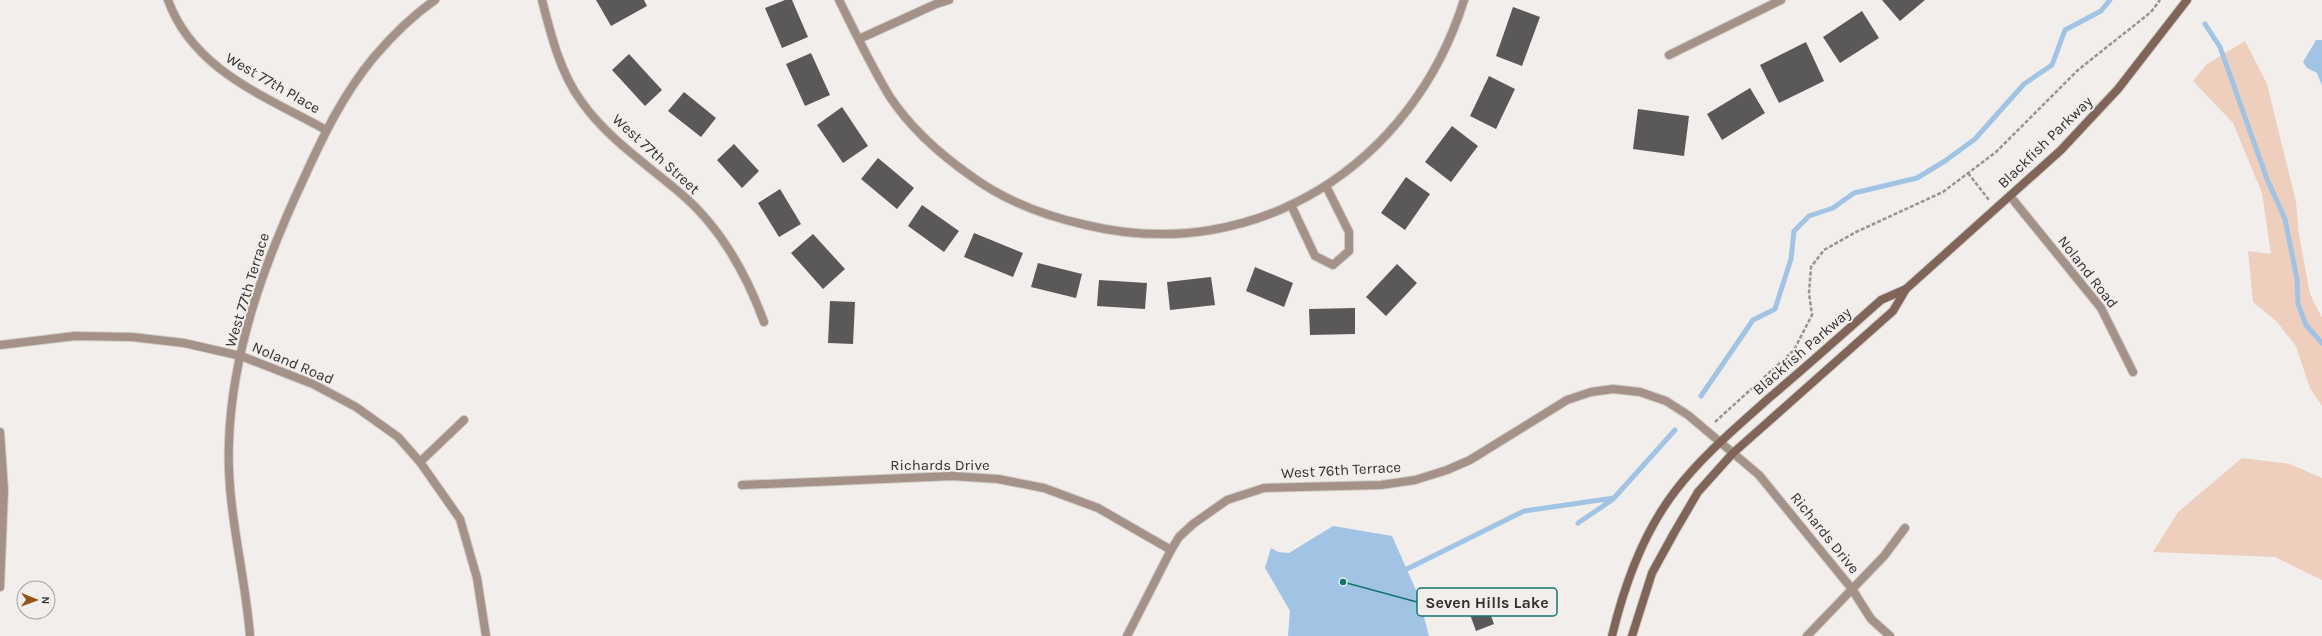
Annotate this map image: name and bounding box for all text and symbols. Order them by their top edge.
street label: West 77th Place [222,49,324,117]
street label: Blackfish Parkway [1994,92,2096,192]
street label: West 77th Street [609,110,704,198]
street label: West 77th Terrace [221,231,273,349]
street label: Noland Road [2054,232,2122,312]
street label: Blackfish Parkway [1749,303,1855,399]
street label: Noland Road [249,338,337,388]
street label: Richards Drive [890,456,990,474]
street label: West 76th Terrace [1280,458,1402,482]
street label: Richards Drive [1787,489,1863,577]
north arrow [16,580,56,620]
callout: Seven Hills Lake [1417,588,1557,616]
text: Seven Hills Lake [1425,593,1549,612]
text: N [39,596,52,604]

